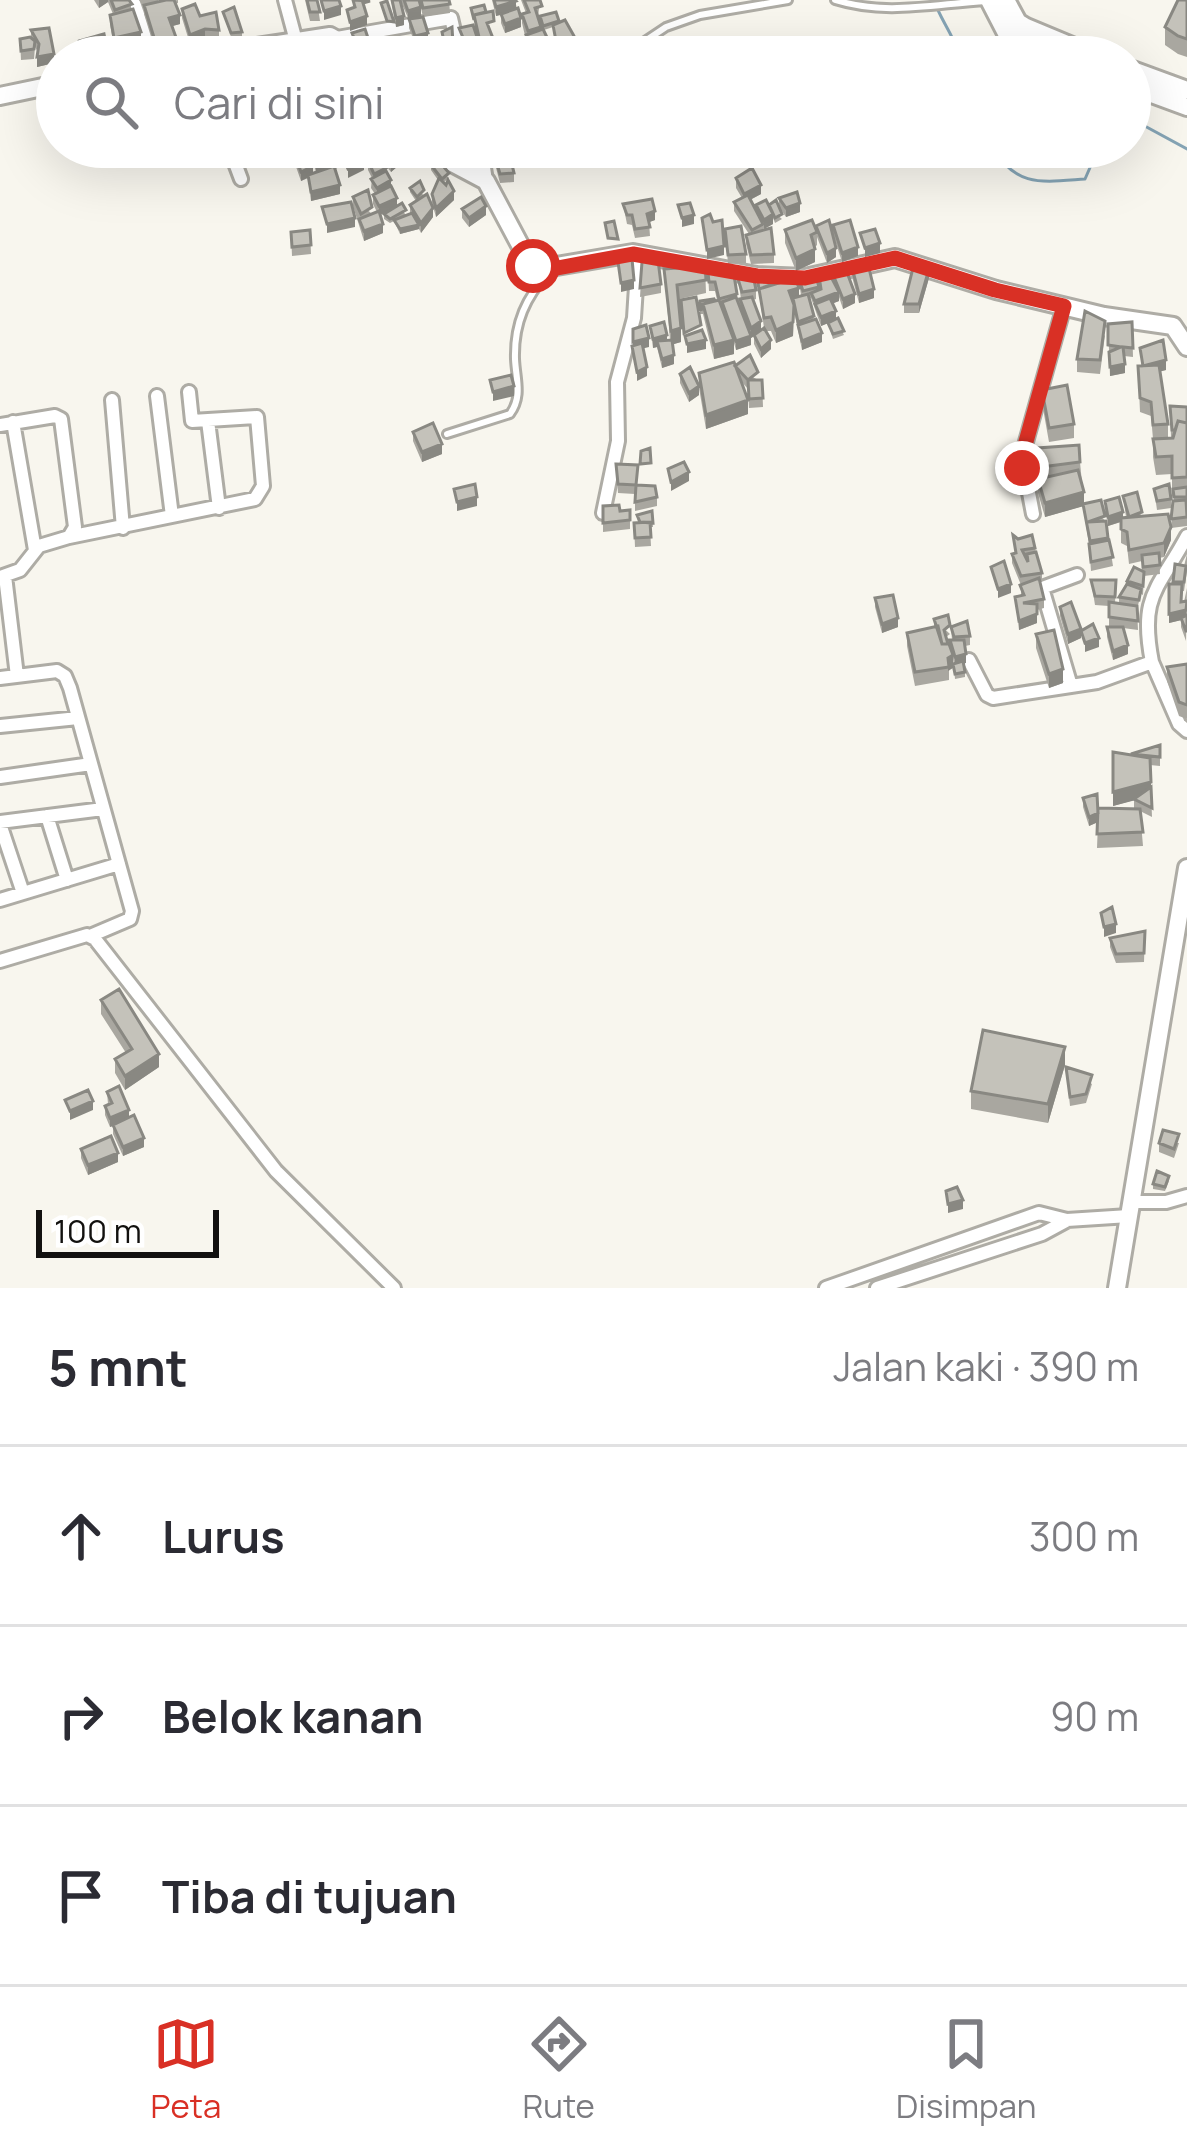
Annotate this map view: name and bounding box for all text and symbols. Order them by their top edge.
search box [36,36,1151,168]
icon: search [78,69,144,135]
text: Cari di sini [174,71,384,133]
route start [506,239,560,293]
route end [995,441,1049,495]
scale bar [36,1204,219,1257]
text: 100 m [54,1208,142,1253]
text: 5 mnt [48,1332,188,1401]
text: Jalan kaki · 390 m [833,1339,1139,1393]
icon: ahead [48,1503,114,1569]
text: Lurus [162,1505,285,1567]
text: 300 m [1029,1509,1139,1563]
icon: right [48,1683,114,1749]
text: Belok kanan [162,1685,423,1747]
text: 90 m [1050,1689,1139,1743]
icon: arrive [48,1863,114,1929]
text: Tiba di tujuan [162,1865,457,1927]
tab: Peta [151,2011,221,2128]
tab: Rute [523,2011,595,2128]
tab: Disimpan [896,2011,1036,2128]

